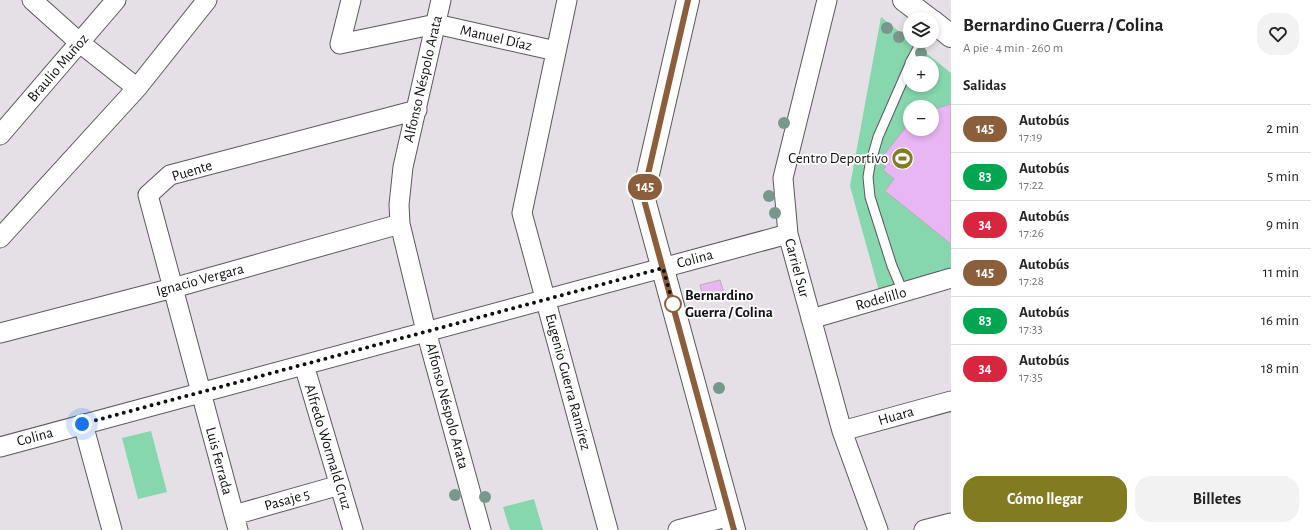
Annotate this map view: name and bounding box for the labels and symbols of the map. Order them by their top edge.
street label: Alfonso Néspolo Arata [401,14,445,144]
street label: Manuel Díaz [459,22,533,54]
street label: Braulio Muñoz [25,31,91,105]
sports icon: Centro Deportivo [890,145,916,171]
place label: Centro Deportivo [788,151,888,166]
street label: Puente [170,158,214,184]
line badge: 145 [622,174,668,200]
street label: Carriel Sur [782,237,812,299]
street label: Colina [675,247,715,271]
street label: Ignacio Vergara [155,261,245,299]
street label: Rodelillo [854,285,908,313]
place label: Bernardino Guerra / Colina [685,288,773,320]
marker: Bernardino Guerra / Colina [664,295,682,313]
street label: Eugenio Guerra Ramírez [543,312,593,452]
street label: Alfonso Néspolo Arata [423,341,471,471]
street label: Alfredo Wormald Cruz [302,383,354,511]
street label: Huara [877,404,916,428]
your location [72,414,92,434]
street label: Colina [15,425,55,449]
street label: Luis Ferrada [203,425,235,497]
street label: Pasaje 5 [263,486,311,514]

